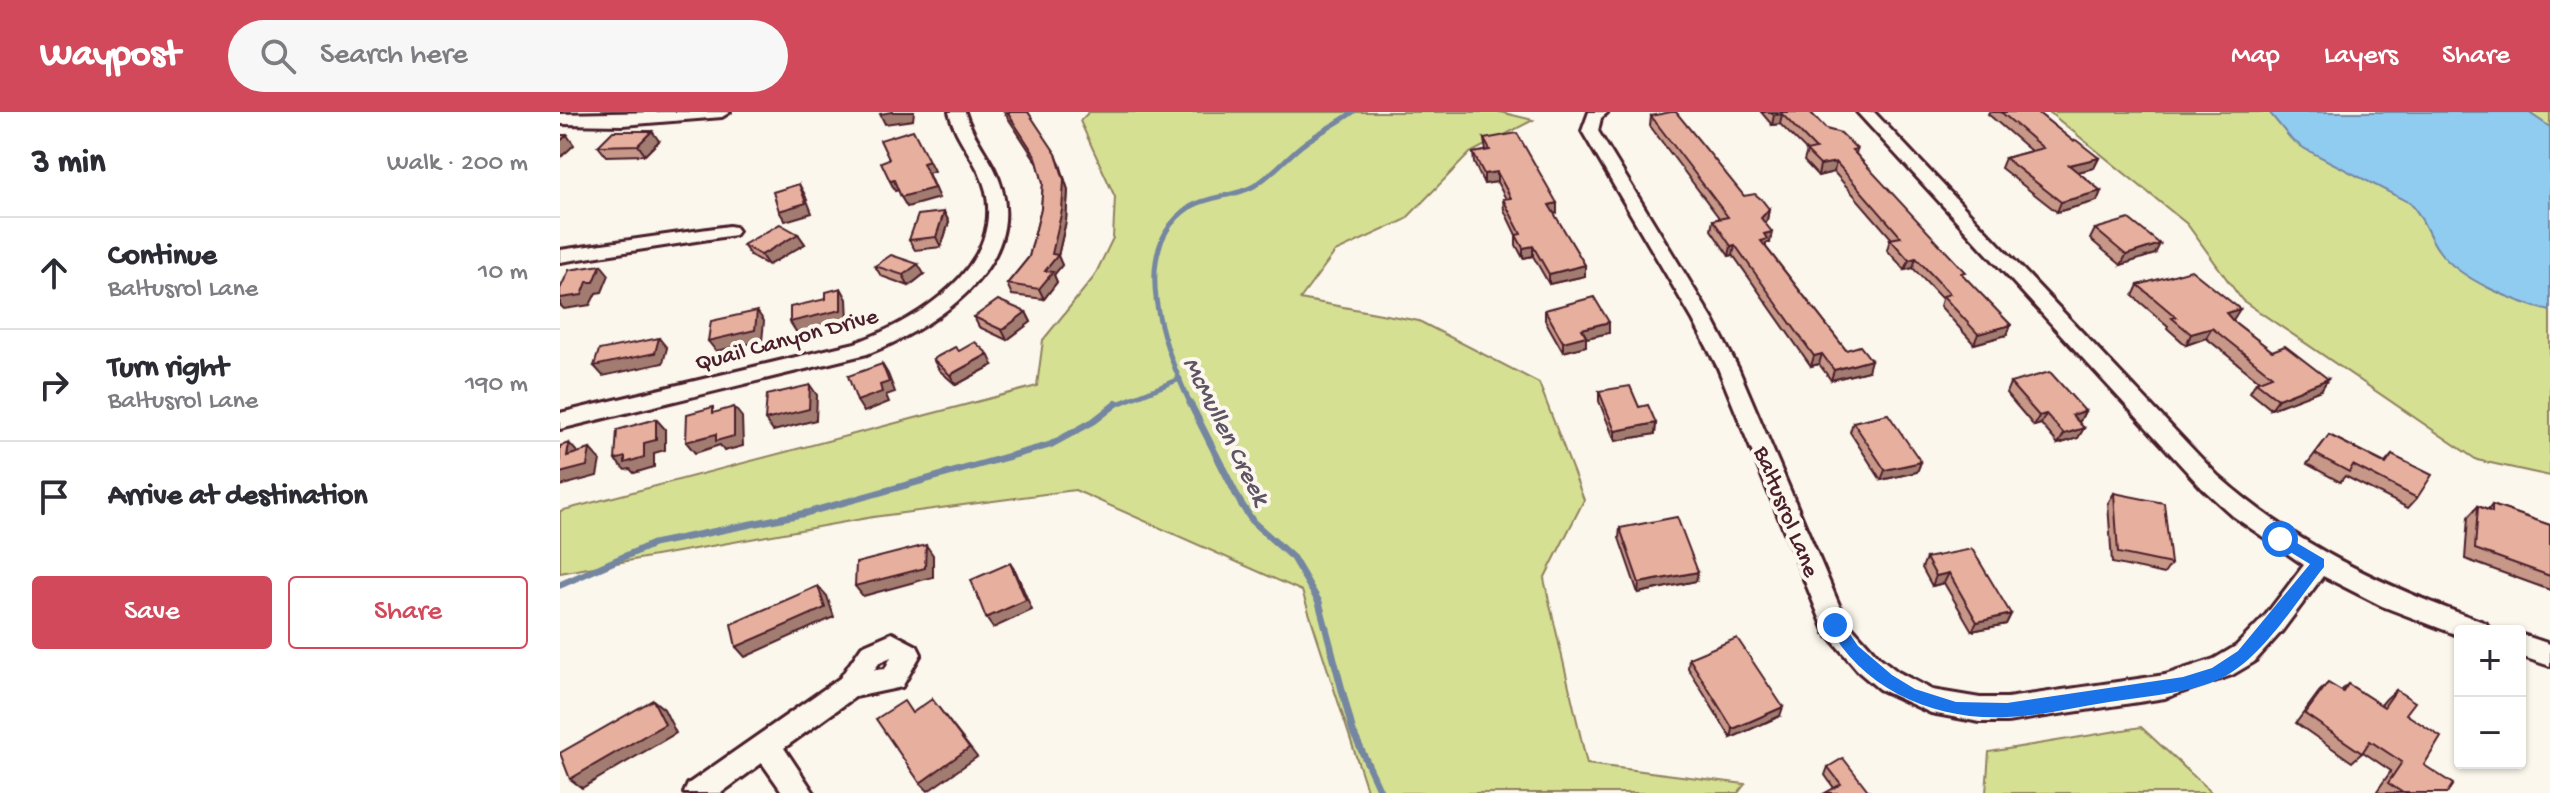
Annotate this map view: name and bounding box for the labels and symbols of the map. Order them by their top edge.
street label: Quail Canyon Drive [692,303,882,380]
water label: McMullen Creek [1173,353,1276,513]
street label: Baltusrol Lane [1745,442,1824,583]
route start [2262,521,2298,557]
route end [1817,607,1853,643]

